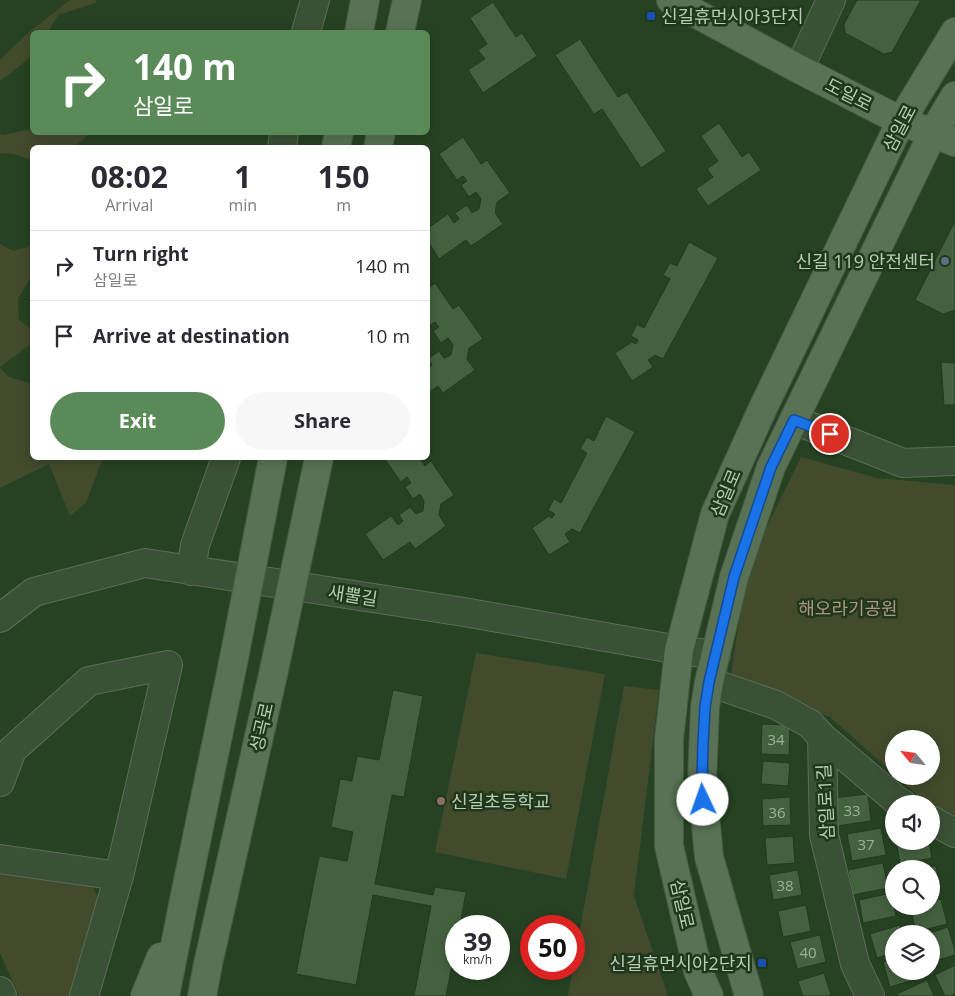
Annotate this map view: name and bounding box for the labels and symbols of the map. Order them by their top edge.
place label: 신길휴먼시아3단지 [661,4,804,28]
marker: 신길휴먼시아3단지 [645,10,657,22]
street label: 도일로 [821,72,877,116]
street label: 삼일로 [877,100,921,156]
place label: 신길 119 안전센터 [795,249,935,273]
marker: 신길 119 안전센터 [939,255,951,267]
pin [809,413,851,455]
street label: 삼일로 [704,465,746,521]
street label: 새뿔길 [327,579,379,611]
park label: 해오라기공원 [798,596,898,620]
street label: 성곡로 [244,700,278,754]
house number: 34 [767,729,785,749]
north arrow [885,730,940,785]
street label: 삼일로1길 [811,763,839,841]
position arrow [676,773,728,825]
place label: 신길초등학교 [451,789,550,813]
marker: 신길초등학교 [435,795,447,807]
house number: 33 [843,800,861,820]
house number: 36 [768,802,786,822]
house number: 37 [857,834,875,854]
house number: 38 [776,875,794,895]
street label: 삼일로 [666,877,700,931]
speed limit sign: 50 [520,915,585,980]
house number: 40 [799,942,817,962]
place label: 신길휴먼시아2단지 [609,951,752,975]
marker: 신길휴먼시아2단지 [756,957,768,969]

